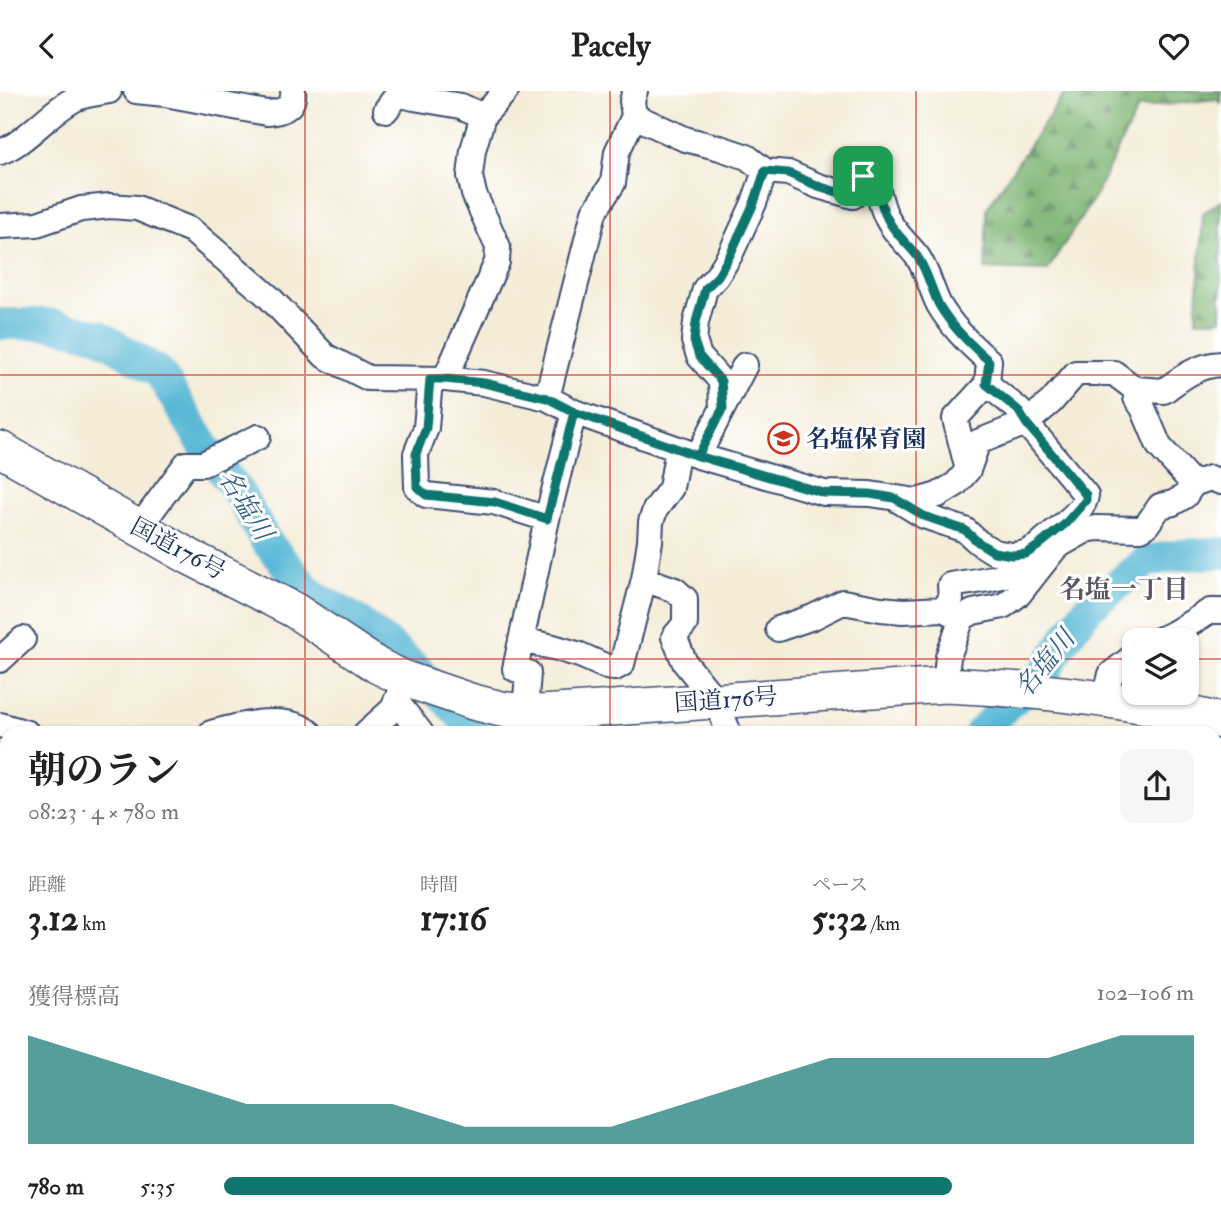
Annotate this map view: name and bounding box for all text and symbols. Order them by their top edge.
text: Pacely [571,26,650,66]
icon: back [28,27,66,65]
icon: heart [1155,27,1193,65]
pin [833,146,893,206]
icon: arrive [844,157,882,195]
school or university icon: 名塩保育園 [766,422,800,456]
place label: 名塩保育園 [806,424,926,455]
water label: 名塩川 [211,463,281,549]
street label: 国道176号 [125,511,231,587]
district label: 名塩一丁目 [1059,574,1189,606]
water label: 名塩川 [1008,621,1084,704]
map controls [1122,628,1199,705]
button: layers [1122,628,1199,705]
street label: 国道176号 [673,681,779,719]
text: 朝のラン [28,747,180,795]
button: share [1120,749,1194,823]
text: 08:23 · 4 × 780 m [28,797,179,826]
text: 距離 [28,873,66,897]
text: 時間 [420,873,458,897]
text: ペース [812,873,868,897]
text: 3.12 [28,897,78,941]
text: 17:16 [420,897,487,941]
text: 5:32 [812,897,867,941]
text: km [78,912,106,936]
text: /km [867,912,900,936]
text: 102–106 m [1097,978,1194,1007]
text: 獲得標高 [28,982,120,1011]
text: 780 m [28,1172,84,1201]
text: 5:35 [140,1172,175,1201]

